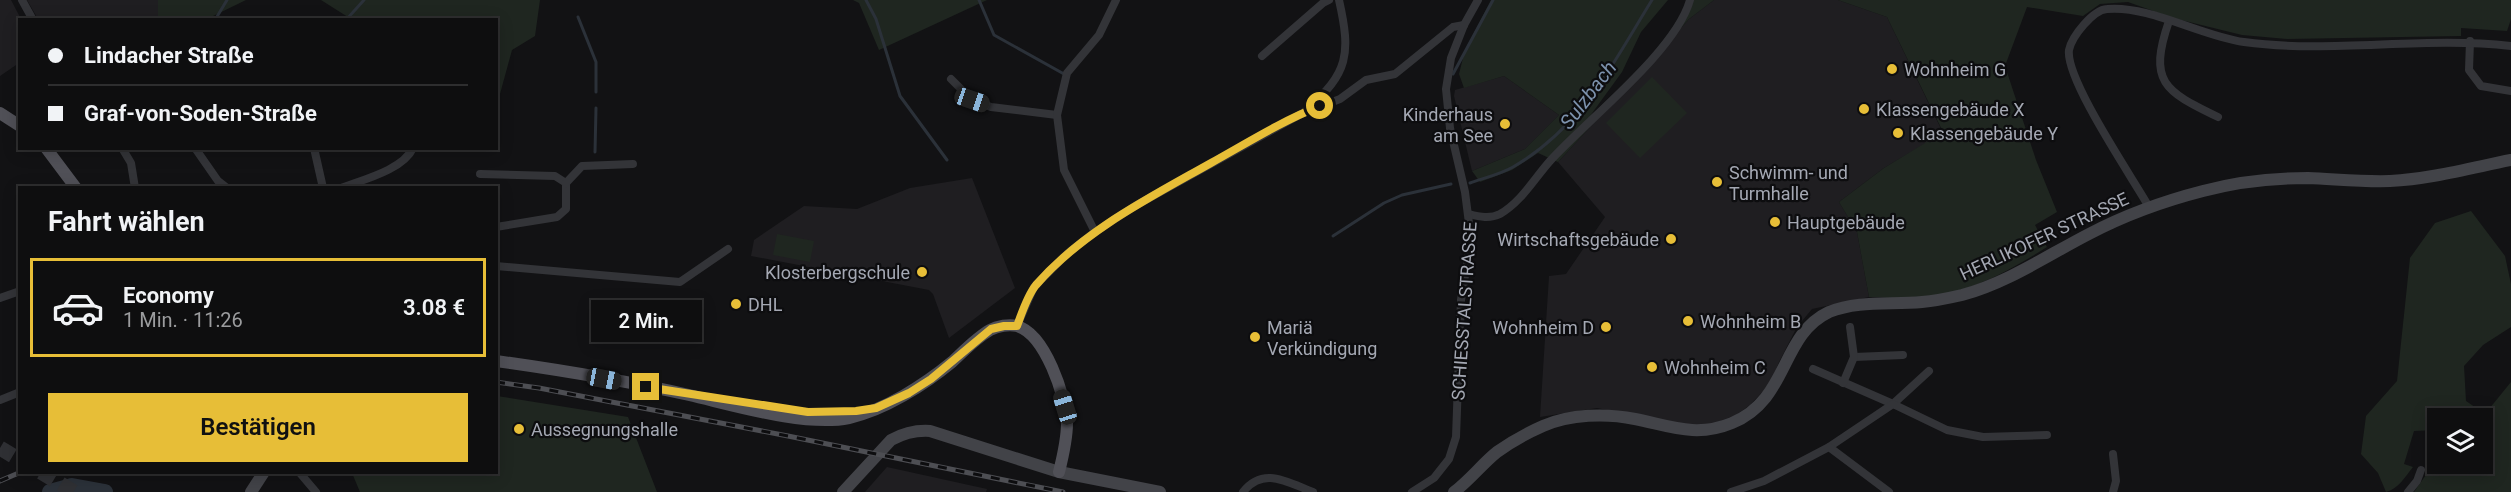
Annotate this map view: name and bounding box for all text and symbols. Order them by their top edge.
text: Lindacher Straße [84,43,254,68]
water label: Sulzbach [1555,56,1621,134]
place label: Wohnheim G [1904,59,2006,80]
marker: Wohnheim G [1885,62,1899,76]
car [952,86,992,114]
route start [1306,92,1333,119]
place label: Klassengebäude X [1876,99,2024,120]
text: Graf-von-Soden-Straße [84,101,317,126]
marker: Klassengebäude X [1857,102,1871,116]
place label: Kinderhaus am See [1403,104,1493,146]
marker: Kinderhaus am See [1498,117,1512,131]
place label: Klassengebäude Y [1910,123,2058,144]
marker: Klassengebäude Y [1891,126,1905,140]
place label: Schwimm- und Turmhalle [1729,162,1848,204]
marker: Schwimm- und Turmhalle [1710,175,1724,189]
street label: HERLIKOFER STRASSE [1956,188,2132,284]
text: Fahrt wählen [48,206,205,238]
place label: Hauptgebäude [1787,212,1905,233]
marker: Hauptgebäude [1768,215,1782,229]
street label: SCHIESSTALSTRASSE [1447,221,1481,401]
place label: Wirtschaftsgebäude [1497,229,1659,250]
marker: Wirtschaftsgebäude [1664,232,1678,246]
place label: Klosterbergschule [765,262,910,283]
marker: Klosterbergschule [915,265,929,279]
icon: car [51,281,105,335]
text: Economy [123,283,214,308]
place label: DHL [748,294,783,315]
text: 3.08 € [403,295,465,320]
marker: DHL [729,297,743,311]
callout: 2 Min. [590,300,702,342]
text: 1 Min. · 11:26 [123,308,243,332]
text: 2 Min. [619,309,674,333]
place label: Wohnheim B [1700,311,1801,332]
marker: Wohnheim B [1681,314,1695,328]
place label: Mariä Verkündigung [1267,317,1377,359]
place label: Wohnheim D [1492,317,1594,338]
marker: Wohnheim D [1599,320,1613,334]
marker: Mariä Verkündigung [1248,330,1262,344]
place label: Wohnheim C [1664,357,1766,378]
marker: Wohnheim C [1645,360,1659,374]
car [585,367,623,391]
route end [632,373,659,400]
car [1051,387,1079,427]
button: Bestätigen [48,393,468,462]
map controls [2427,408,2493,474]
button: layers [2427,408,2493,474]
place label: Aussegnungshalle [531,419,678,440]
marker: Aussegnungshalle [512,422,526,436]

